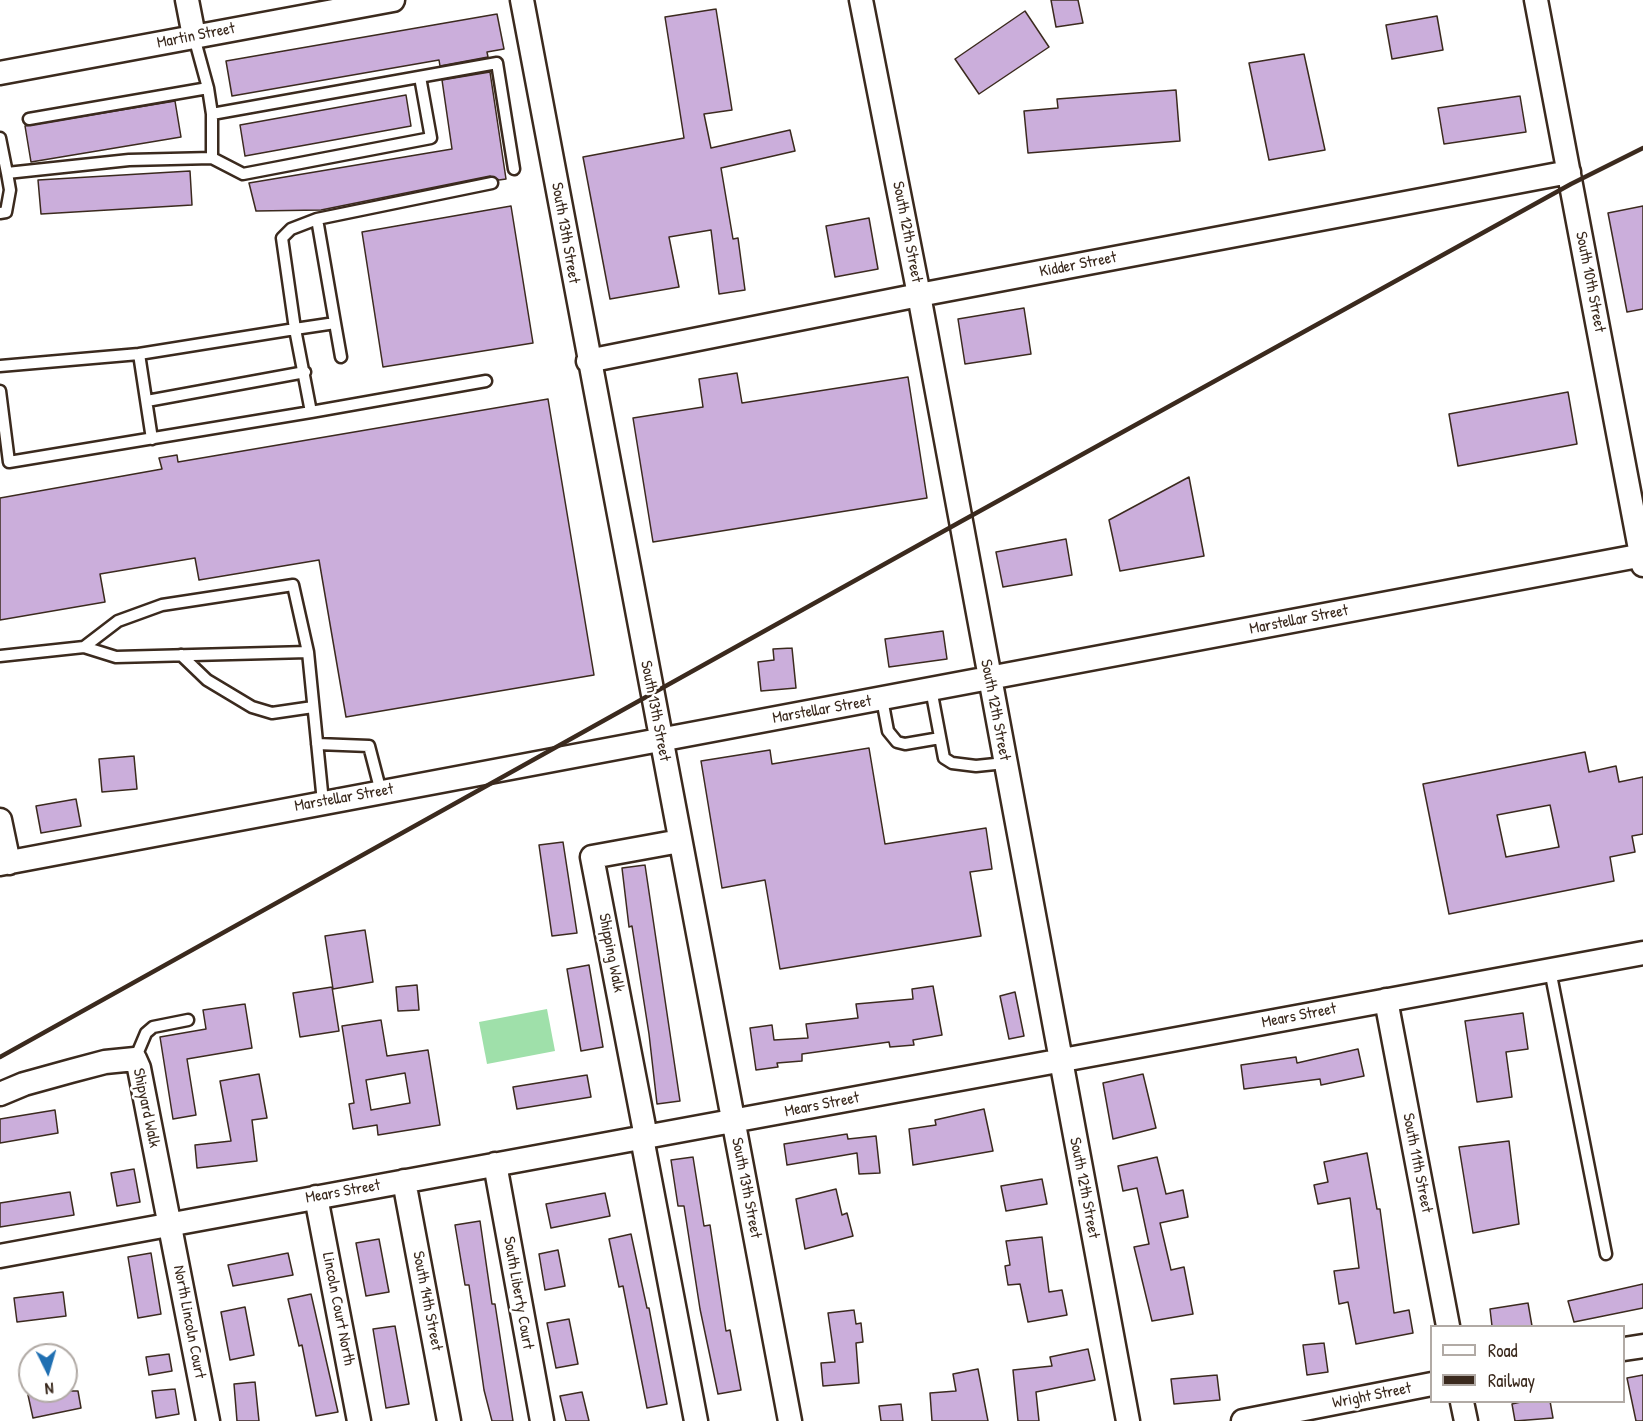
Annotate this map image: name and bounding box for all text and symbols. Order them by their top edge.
street label: Martin Street [155,19,237,53]
street label: South 12th Street [888,180,926,284]
street label: South 13th Street [547,181,583,285]
street label: South 10th Street [1571,230,1609,334]
street label: Kidder Street [1038,248,1118,282]
street label: Marstellar Street [1248,601,1350,639]
street label: South 12th Street [976,658,1014,762]
street label: South 13th Street [636,659,674,763]
street label: Marstellar Street [771,692,873,728]
street label: Marstellar Street [293,780,395,816]
street label: Shipping Walk [594,912,628,994]
street label: Mears Street [1260,999,1338,1033]
street label: Shipyard Walk [128,1067,164,1149]
street label: Mears Street [783,1088,861,1122]
street label: South 11th Street [1398,1112,1436,1214]
street label: South 13th Street [727,1136,765,1240]
street label: South 12th Street [1065,1136,1103,1240]
street label: Mears Street [304,1176,382,1208]
street label: South Liberty Court [499,1235,537,1351]
street label: South 14th Street [408,1250,446,1352]
street label: Lincoln Court North [318,1251,358,1367]
street label: North Lincoln Court [169,1264,209,1380]
legend [1430,1325,1625,1403]
text: Road [1488,1338,1518,1363]
north arrow [18,1343,78,1403]
text: Railway [1488,1368,1535,1393]
text: N [44,1378,55,1400]
street label: Wright Street [1331,1379,1413,1413]

